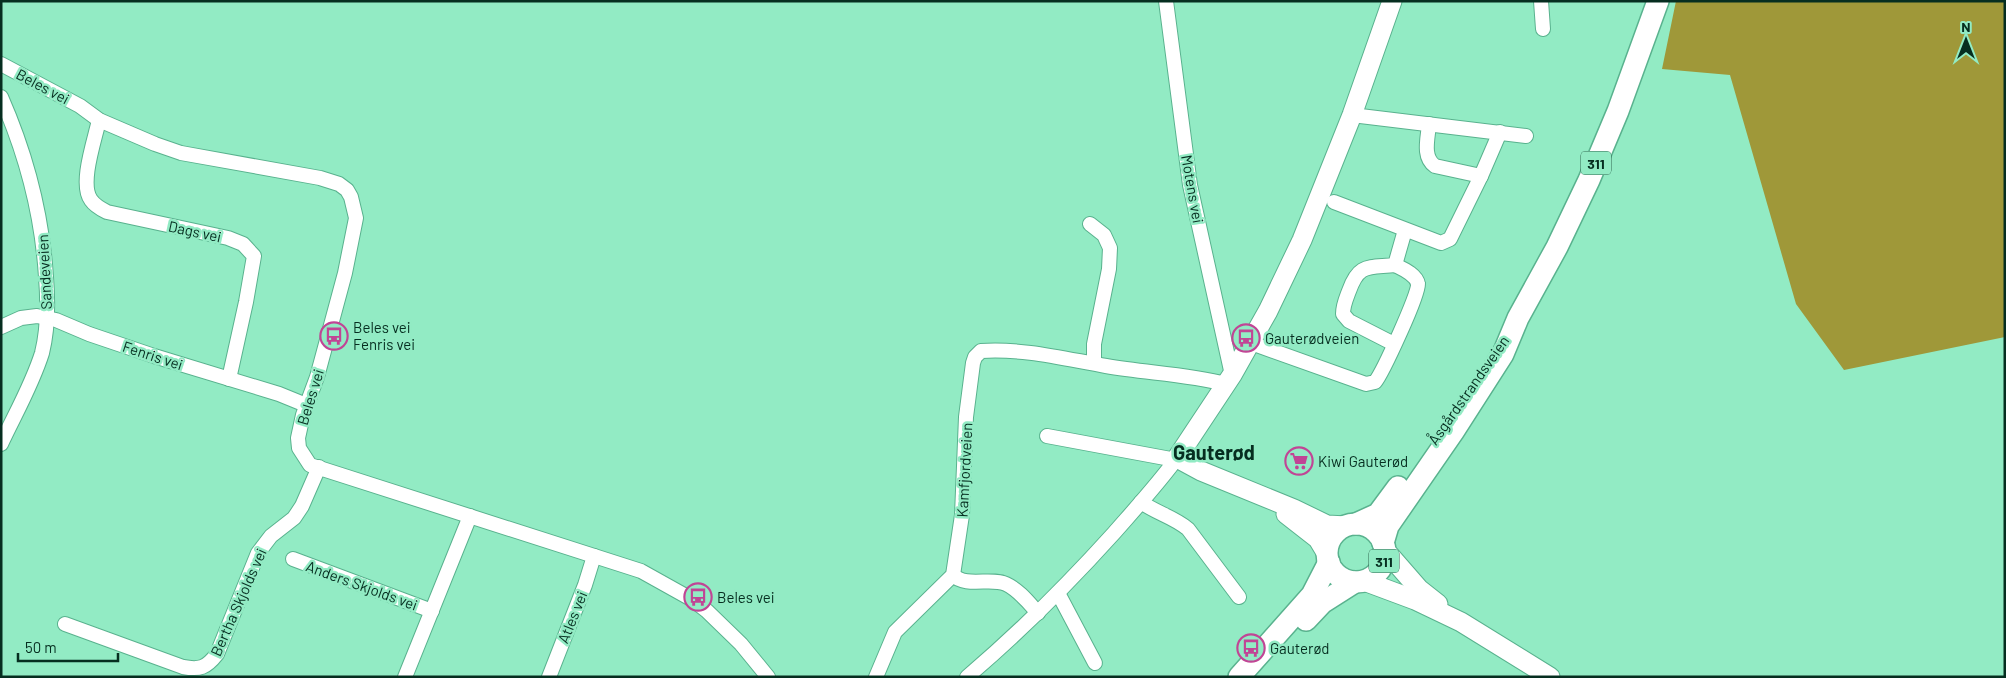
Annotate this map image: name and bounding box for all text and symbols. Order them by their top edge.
north arrow [1941,15,1991,65]
text: N [1961,18,1971,35]
street label: Beles vei [13,65,73,107]
road number: 311 [1581,152,1611,174]
street label: Motens vei [1178,153,1208,225]
street label: Dags vei [167,217,223,245]
street label: Sandeveien [33,234,55,310]
place label: Beles vei Fenris vei [353,318,415,353]
bus stop icon: Beles vei Fenris vei [319,321,349,351]
bus stop icon: Gauterødveien [1231,323,1261,353]
place label: Gauterødveien [1265,329,1359,347]
street label: Åsgårdstrandsveien [1423,331,1512,448]
street label: Fenris vei [121,337,185,373]
street label: Beles vei [293,367,327,427]
street label: Kamfjordveien [953,422,975,518]
district label: Gauterød [1173,440,1255,464]
supermarket icon: Kiwi Gauterød [1284,446,1314,476]
place label: Kiwi Gauterød [1318,452,1408,470]
street label: Bertha Skjolds vei [206,545,270,659]
road number: 311 [1369,550,1399,572]
street label: Anders Skjolds vei [304,556,420,614]
bus stop icon: Beles vei [683,582,713,612]
street label: Atles vei [553,588,591,646]
place label: Beles vei [717,588,775,606]
scale bar [18,630,118,662]
bus stop icon: Gauterød [1236,633,1266,663]
text: 50 m [25,638,57,656]
place label: Gauterød [1270,639,1330,657]

